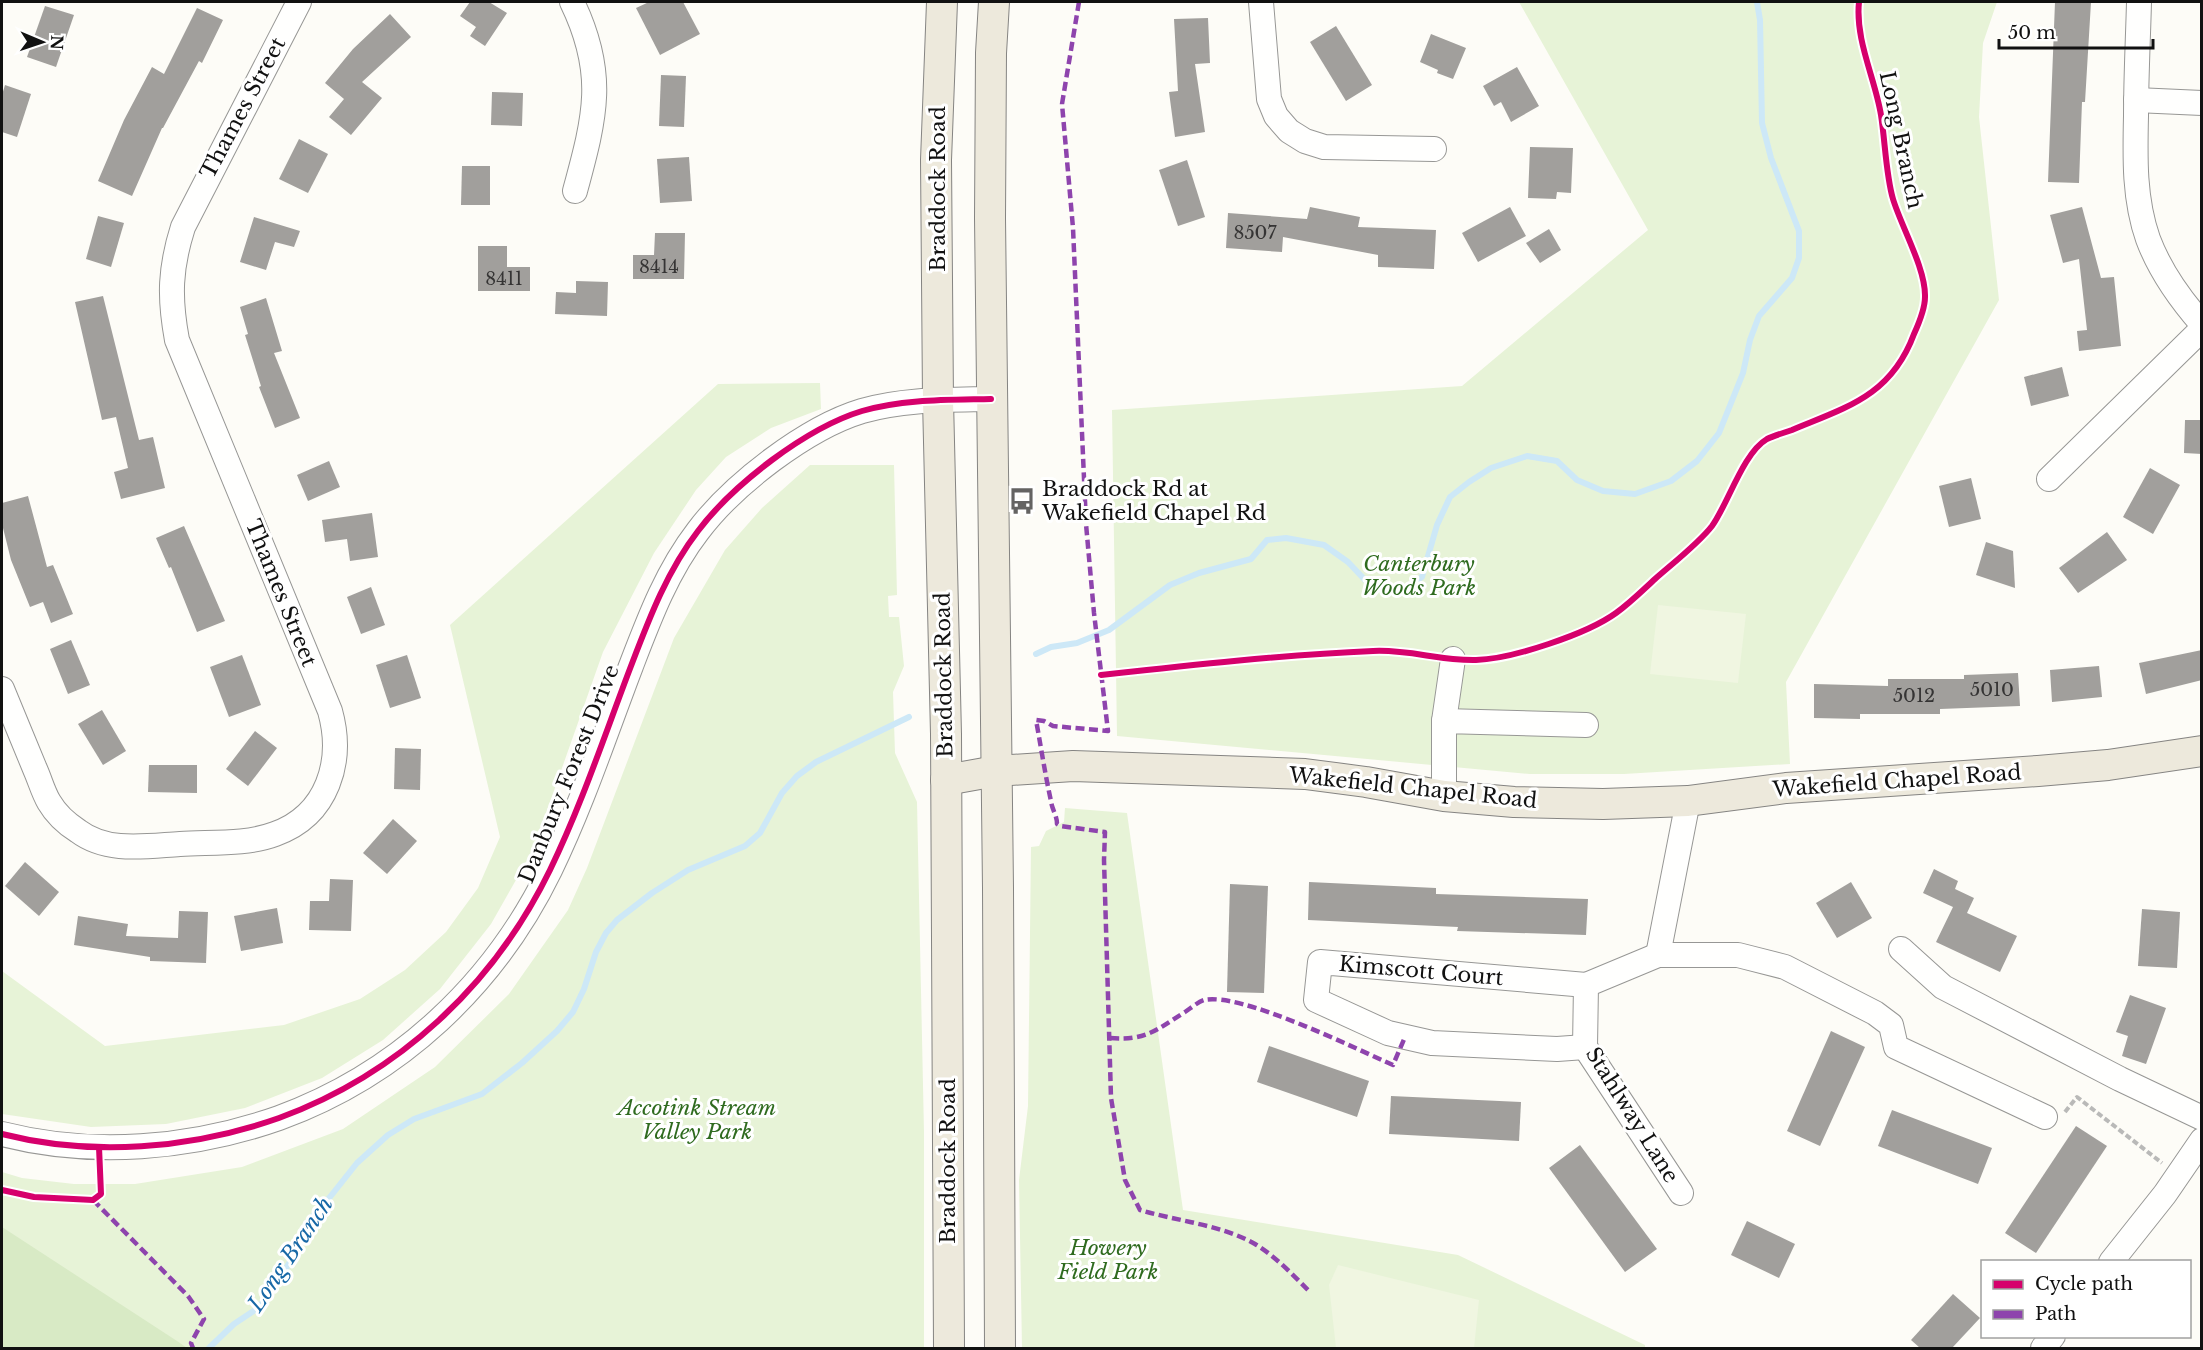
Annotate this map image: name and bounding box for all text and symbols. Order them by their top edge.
north arrow [12,12,72,72]
scale bar [1999,12,2154,50]
text: 50 m [2008,22,2056,44]
street label: Thames Street [195,33,291,183]
text: N [47,35,67,50]
street label: Long Branch [1874,69,1928,211]
street label: Braddock Road [925,106,951,272]
house number: 8507 [1233,222,1277,244]
house number: 8414 [639,256,679,278]
house number: 8411 [485,268,523,290]
place label: Braddock Rd at Wakefield Chapel Rd [1041,476,1266,526]
bus stop icon: Braddock Rd at Wakefield Chapel Rd [1007,486,1037,516]
street label: Thames Street [240,516,322,670]
park label: Canterbury Woods Park [1362,551,1476,601]
street label: Braddock Road [930,592,958,758]
street label: Danbury Forest Drive [513,661,625,887]
house number: 5010 [1970,679,2014,701]
house number: 5012 [1893,685,1935,707]
street label: Wakefield Chapel Road [1771,759,2022,803]
street label: Wakefield Chapel Road [1287,762,1538,814]
street label: Kimscott Court [1338,951,1504,991]
street label: Stahlway Lane [1580,1042,1684,1188]
street label: Braddock Road [935,1078,961,1244]
park label: Accotink Stream Valley Park [615,1095,776,1145]
water label: Long Branch [242,1192,339,1318]
park label: Howery Field Park [1057,1235,1158,1285]
legend [1981,1260,2191,1338]
text: Cycle path [2035,1273,2133,1295]
text: Path [2035,1303,2076,1325]

